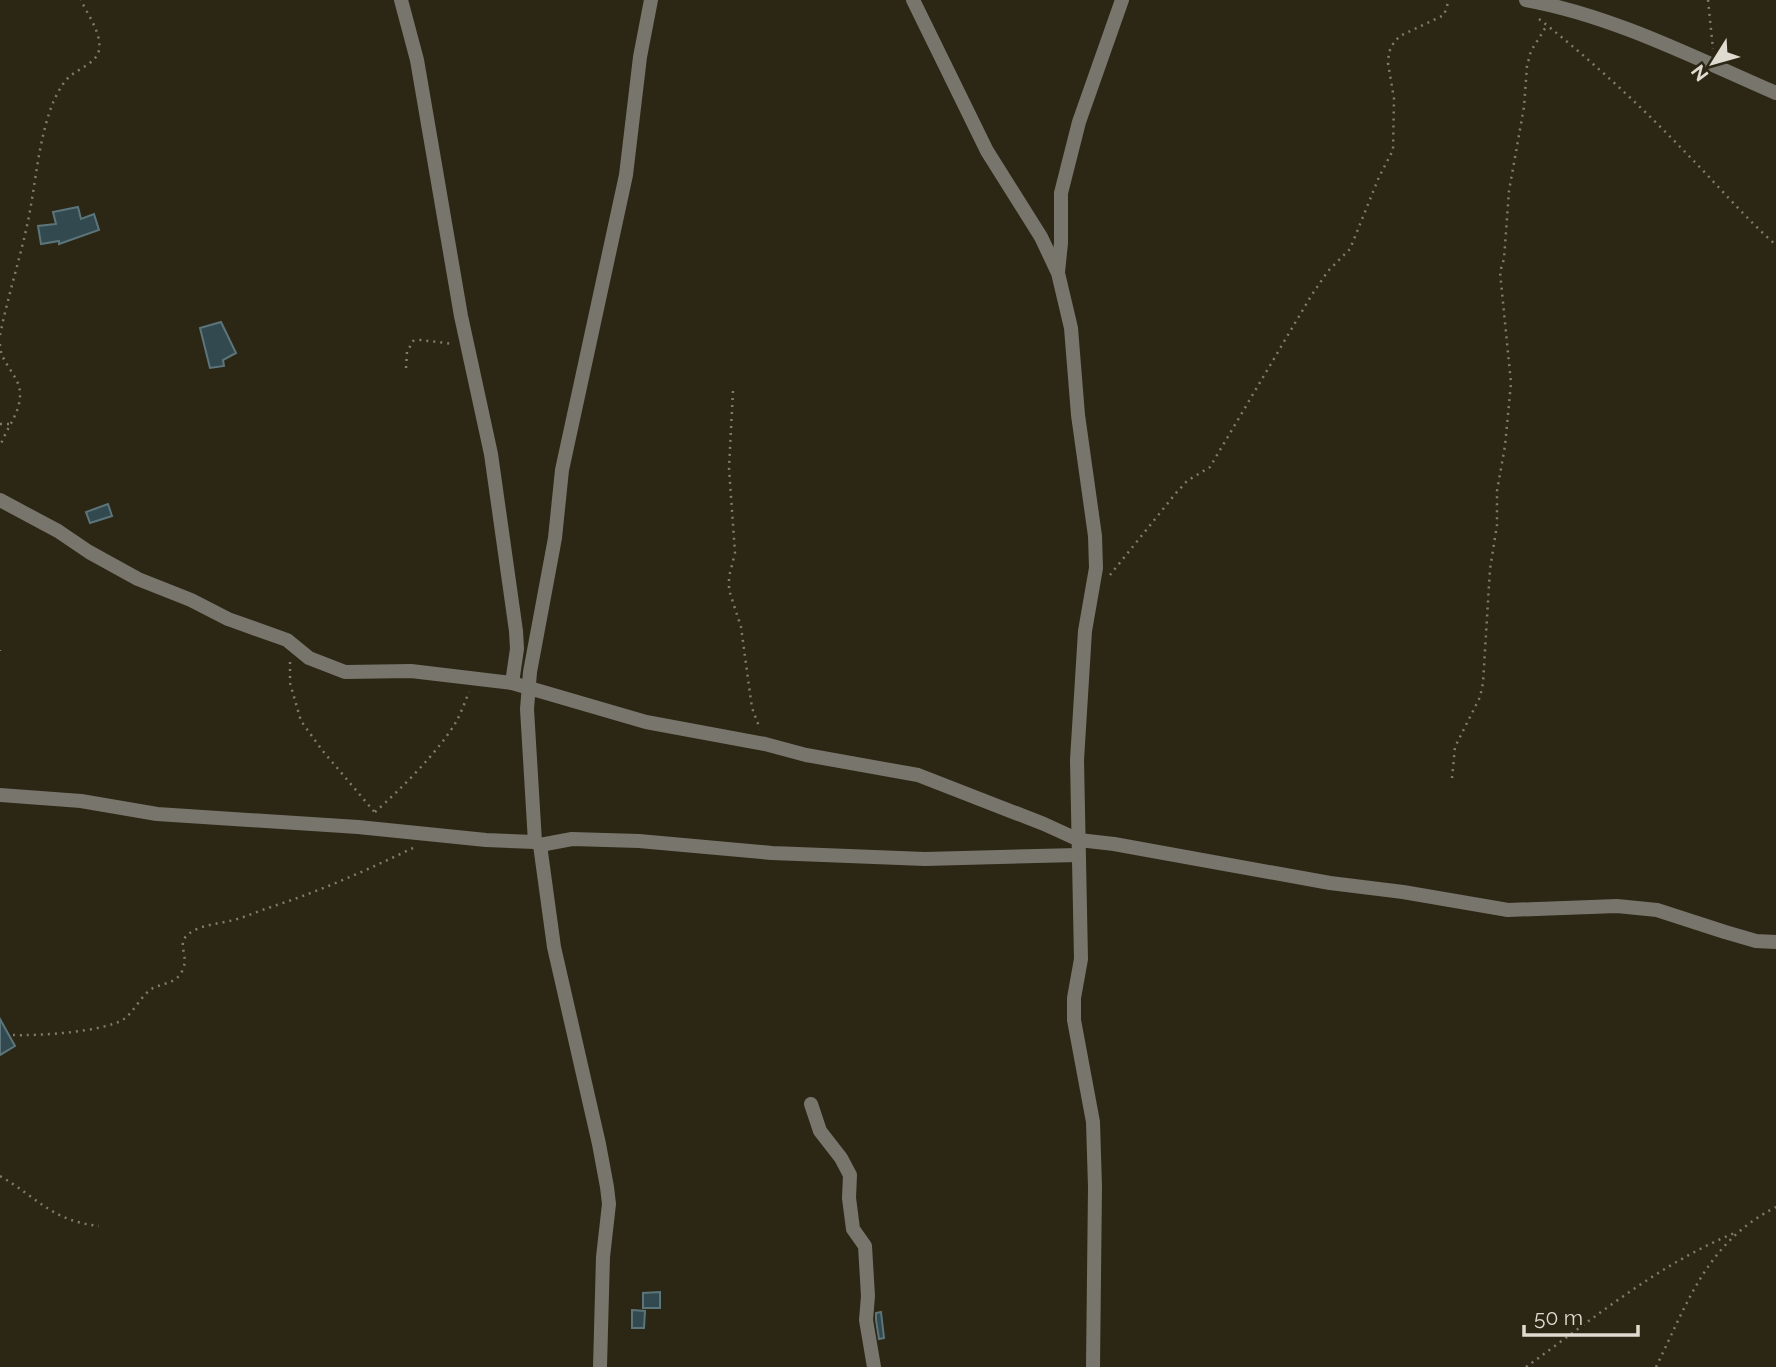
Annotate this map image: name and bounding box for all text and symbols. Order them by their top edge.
north arrow [1678,28,1748,98]
text: N [1686,61,1713,86]
scale bar [1524,1294,1638,1338]
text: 50 m [1534,1305,1583,1330]

